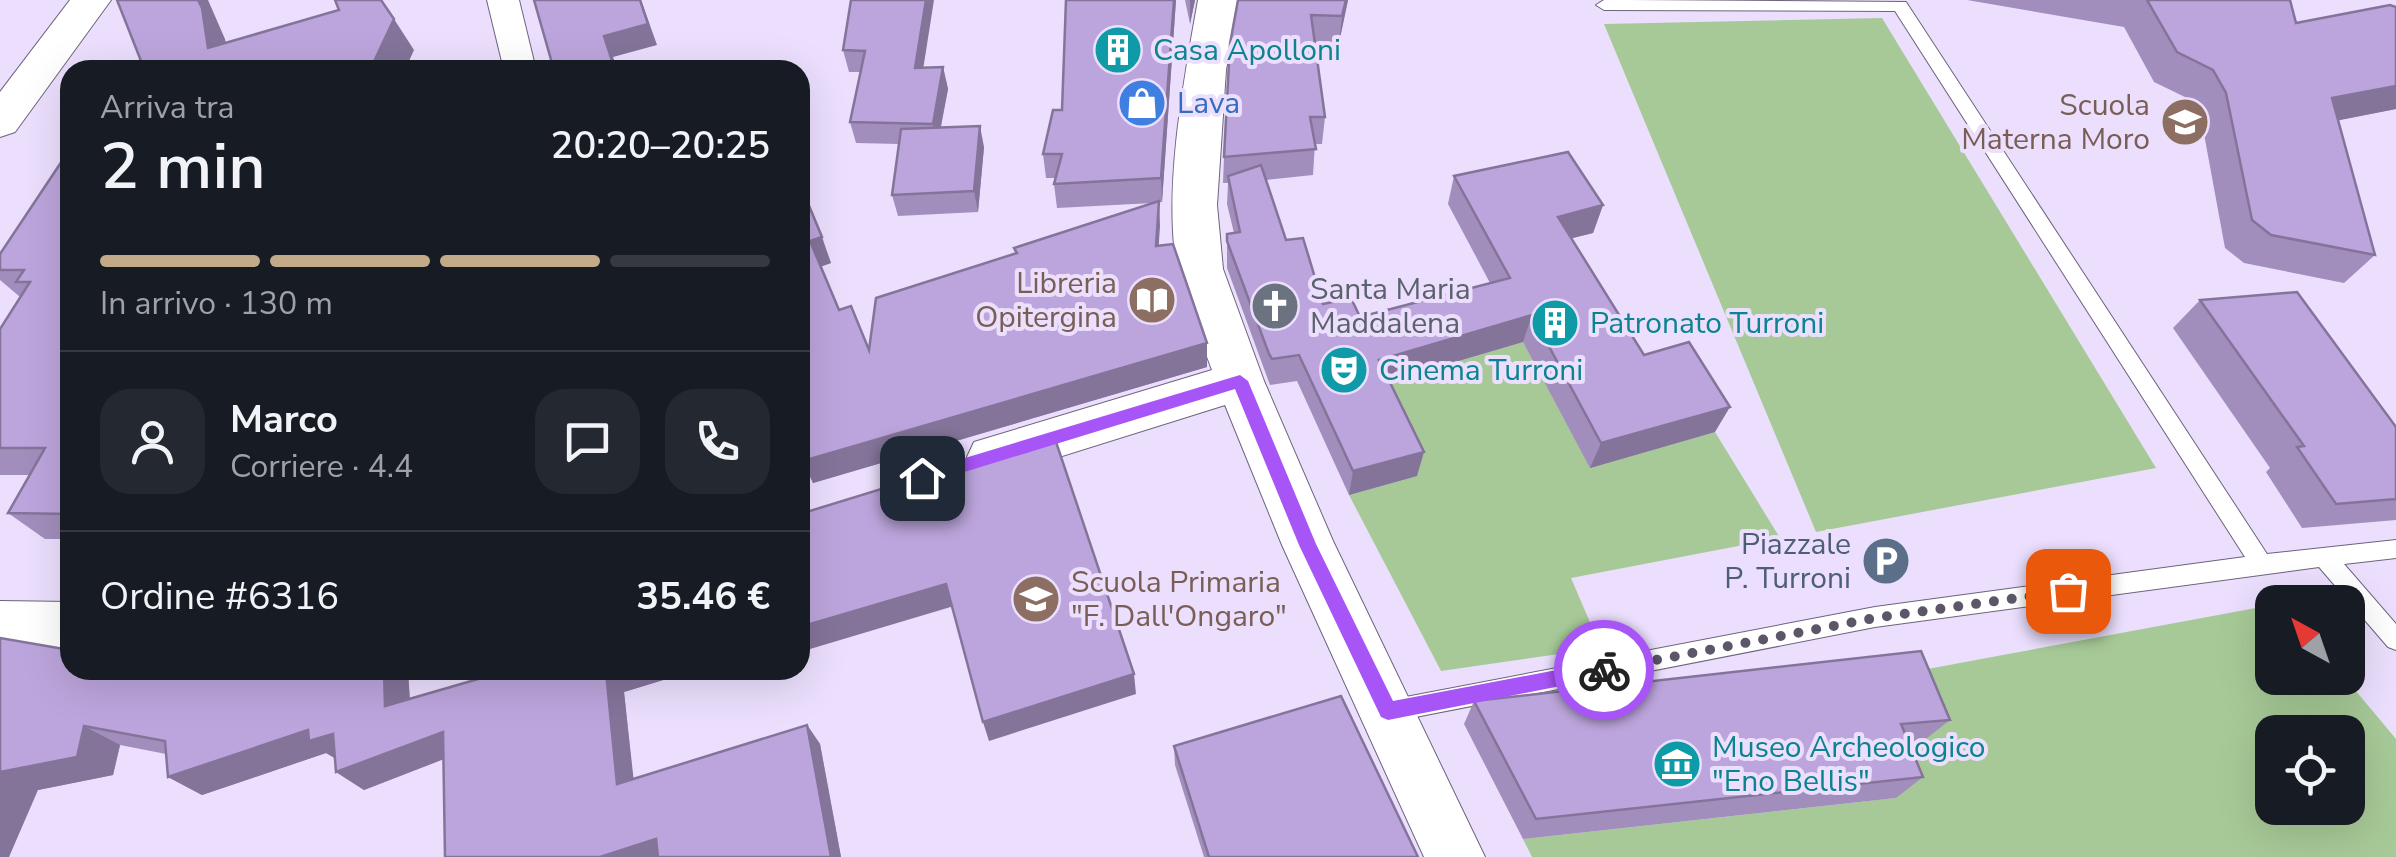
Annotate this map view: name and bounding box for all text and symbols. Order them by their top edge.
building icon: Casa Apolloni [1092,24,1144,76]
place label: Casa Apolloni [1153,30,1341,71]
shop icon: Lava [1116,77,1168,129]
place label: Lava [1177,83,1240,124]
place label: Scuola Materna Moro [1961,85,2150,160]
text: Arriva tra [100,86,234,129]
school or university icon: Scuola Materna Moro [2159,96,2211,148]
text: 20:20–20:25 [551,120,770,171]
text: 2 min [100,122,266,211]
place label: Libreria Opitergina [975,263,1117,338]
place label: Santa Maria Maddalena [1310,269,1471,344]
library icon: Libreria Opitergina [1126,274,1178,326]
church icon: Santa Maria Maddalena [1249,280,1301,332]
text: In arrivo · 130 m [100,282,333,325]
building icon: Patronato Turroni [1529,297,1581,349]
place label: Patronato Turroni [1590,303,1824,344]
theatre icon: Cinema Turroni [1318,344,1370,396]
place label: Cinema Turroni [1379,350,1583,391]
button: person [100,389,205,494]
button: chat [535,389,640,494]
button: phone [665,389,770,494]
text: Marco [230,394,338,445]
pin [880,436,965,521]
text: Corriere · 4.4 [230,445,413,488]
icon: home [895,451,950,506]
place label: Piazzale P. Turroni [1724,524,1851,599]
parking icon: Piazzale P. Turroni [1860,535,1912,587]
pin [2026,549,2111,634]
place label: Scuola Primaria "F. Dall'Ongaro" [1071,562,1287,637]
icon: bag [2041,564,2096,619]
text: Ordine #6316 [100,571,339,622]
text: 35.46 € [636,571,770,622]
school or university icon: Scuola Primaria "F. Dall'Ongaro" [1010,573,1062,625]
north arrow [2255,585,2365,695]
map controls [2255,585,2365,825]
courier [1554,620,1654,720]
icon: bike [1577,643,1632,698]
button: locate [2255,715,2365,825]
place label: Museo Archeologico "Eno Bellis" [1712,727,1985,802]
museum icon: Museo Archeologico "Eno Bellis" [1651,738,1703,790]

